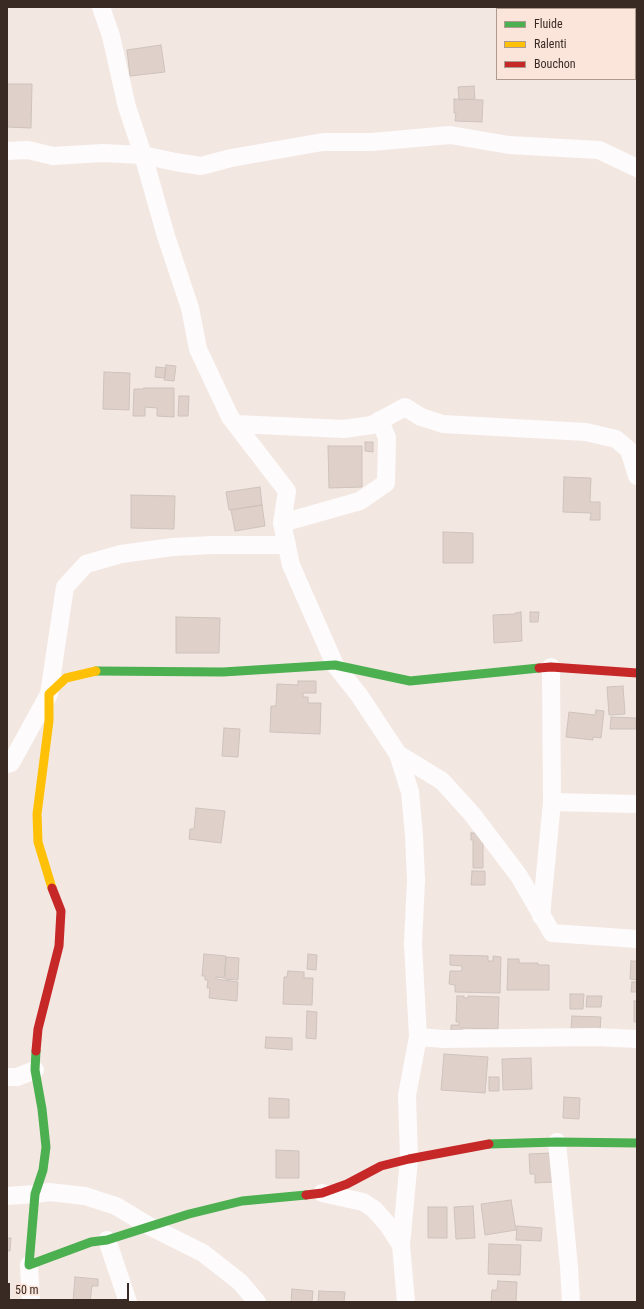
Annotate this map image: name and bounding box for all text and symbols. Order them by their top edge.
legend [496,8,636,80]
text: Fluide [534,17,563,31]
text: Ralenti [534,37,567,51]
text: Bouchon [534,57,576,71]
scale bar [10,1275,131,1301]
text: 50 m [15,1283,39,1297]

